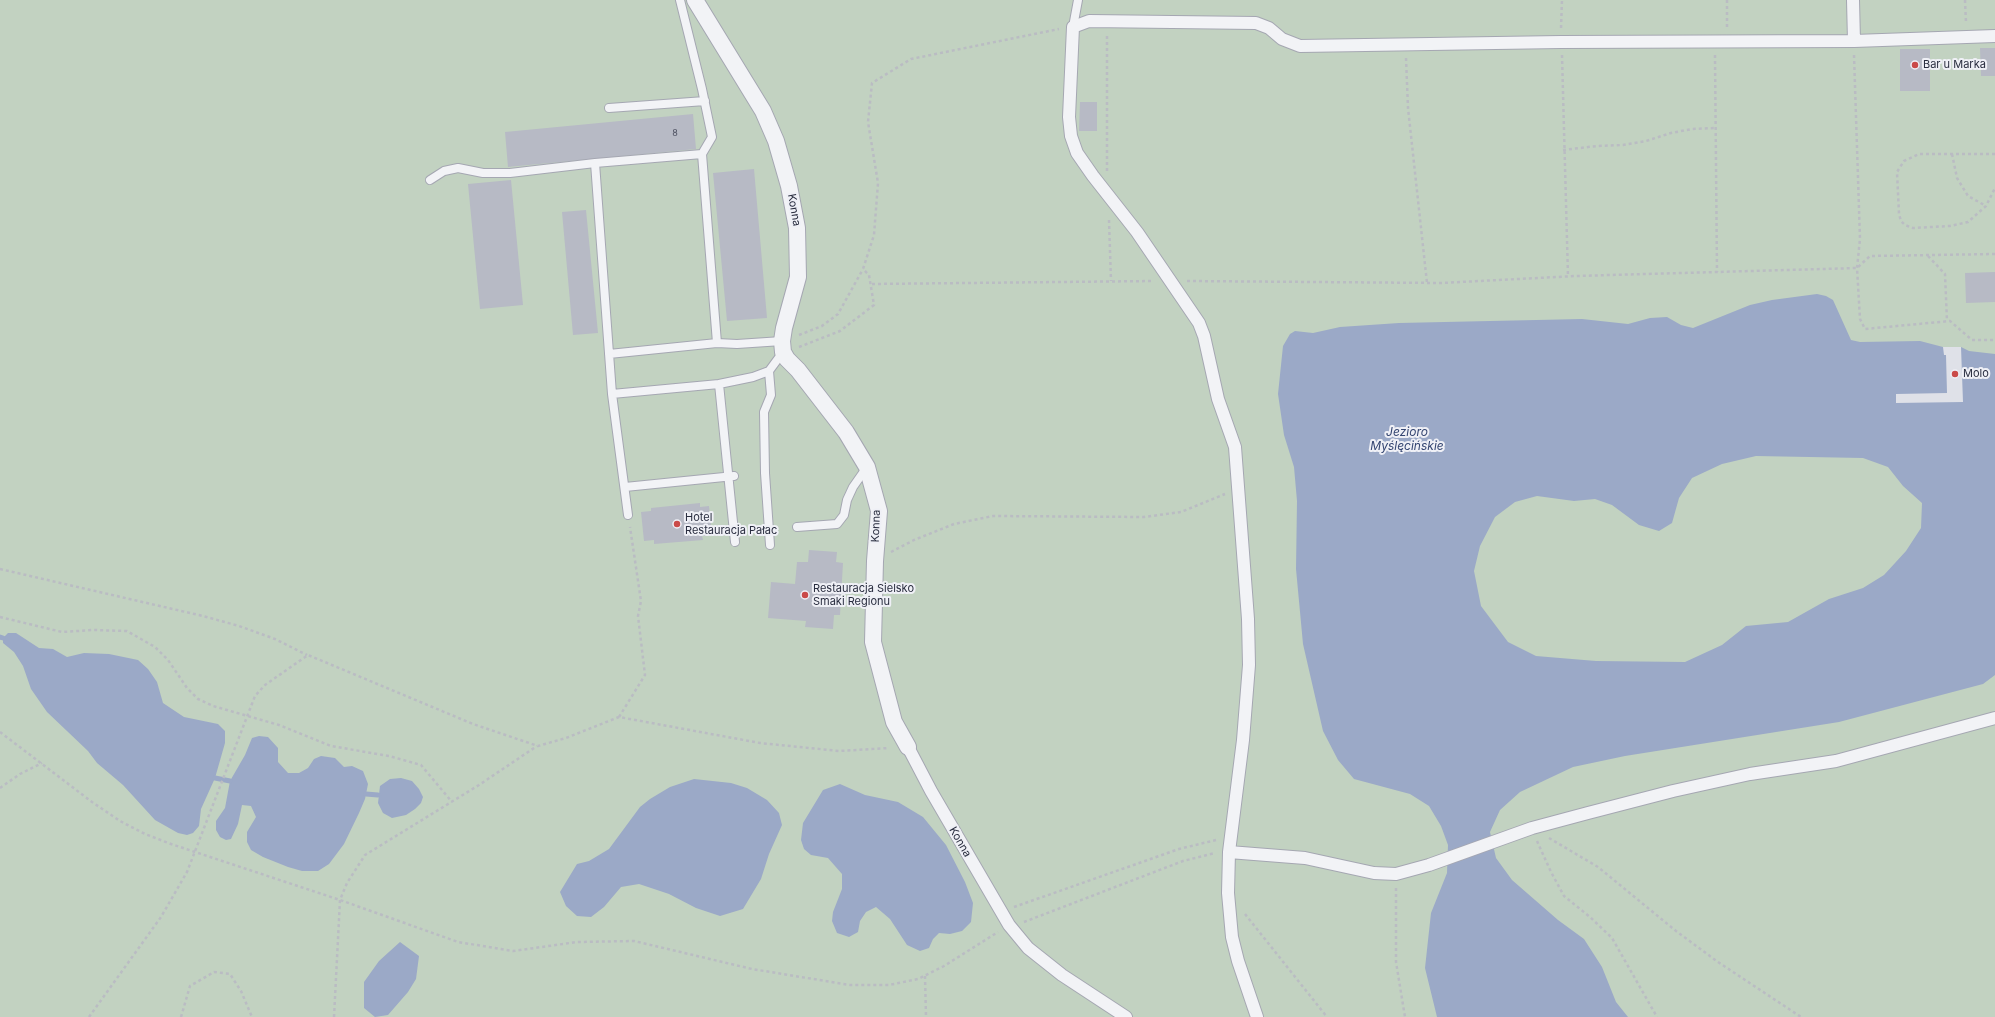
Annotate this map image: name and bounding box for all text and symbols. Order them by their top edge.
place label: Bar u Marka [1923,58,1986,72]
marker: Bar u Marka [1910,60,1920,70]
house number: 8 [672,128,678,138]
street label: Konna [785,193,803,227]
place label: Molo [1963,367,1989,381]
marker: Molo [1950,369,1960,379]
water label: Jezioro Myślęcińskie [1370,425,1444,453]
street label: Konna [869,509,883,543]
place label: Hotel Restauracja Pałac [685,511,777,537]
marker: Hotel Restauracja Pałac [672,519,682,529]
place label: Restauracja Sielsko Smaki Regionu [813,582,914,608]
marker: Restauracja Sielsko Smaki Regionu [800,590,810,600]
street label: Konna [946,825,974,859]

